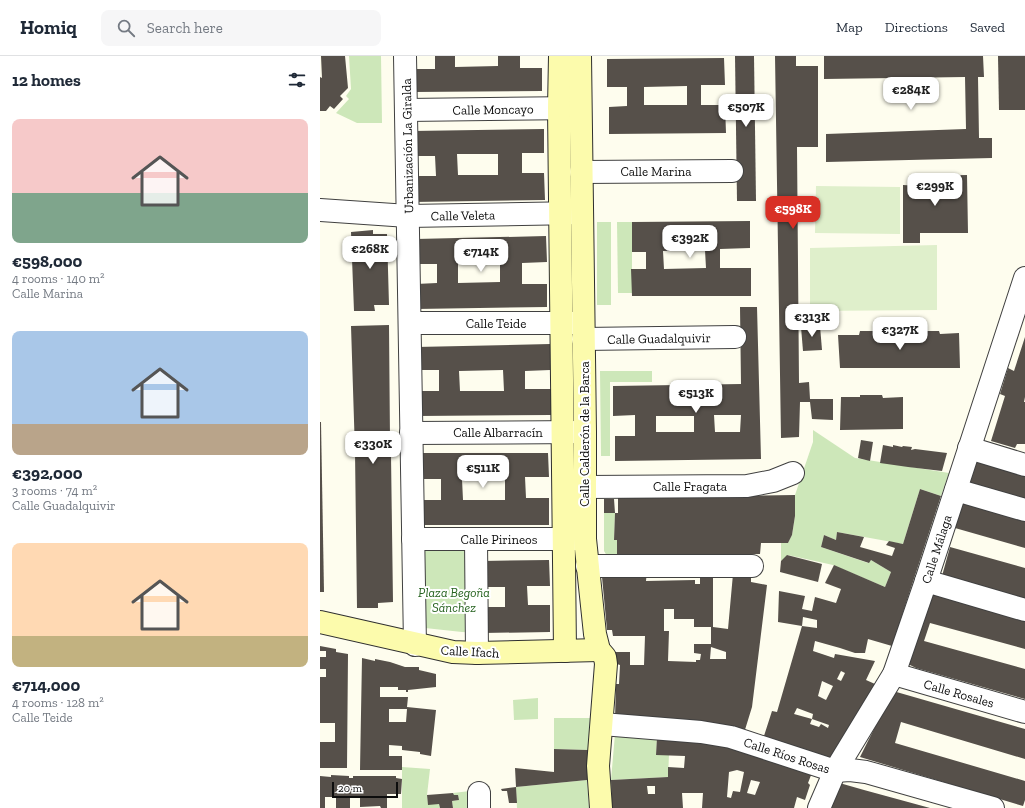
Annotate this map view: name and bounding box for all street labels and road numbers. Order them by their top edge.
street label: Urbanización La Giralda [399,77,416,214]
street label: Calle Moncayo [452,101,534,118]
street label: Calle Marina [620,164,692,179]
street label: Calle Veleta [431,207,496,224]
street label: Calle Teide [466,316,526,331]
street label: Calle Guadalquivir [607,330,711,347]
street label: Calle Calderón de la Barca [577,361,592,507]
street label: Calle Albarracín [453,425,543,440]
street label: Calle Fragata [653,479,728,494]
street label: Calle Málaga [918,512,955,585]
street label: Calle Pirineos [461,532,538,547]
street label: Calle Ifach [440,642,500,661]
street label: Calle Rosales [922,676,996,711]
street label: Calle Ríos Rosas [742,734,832,777]

